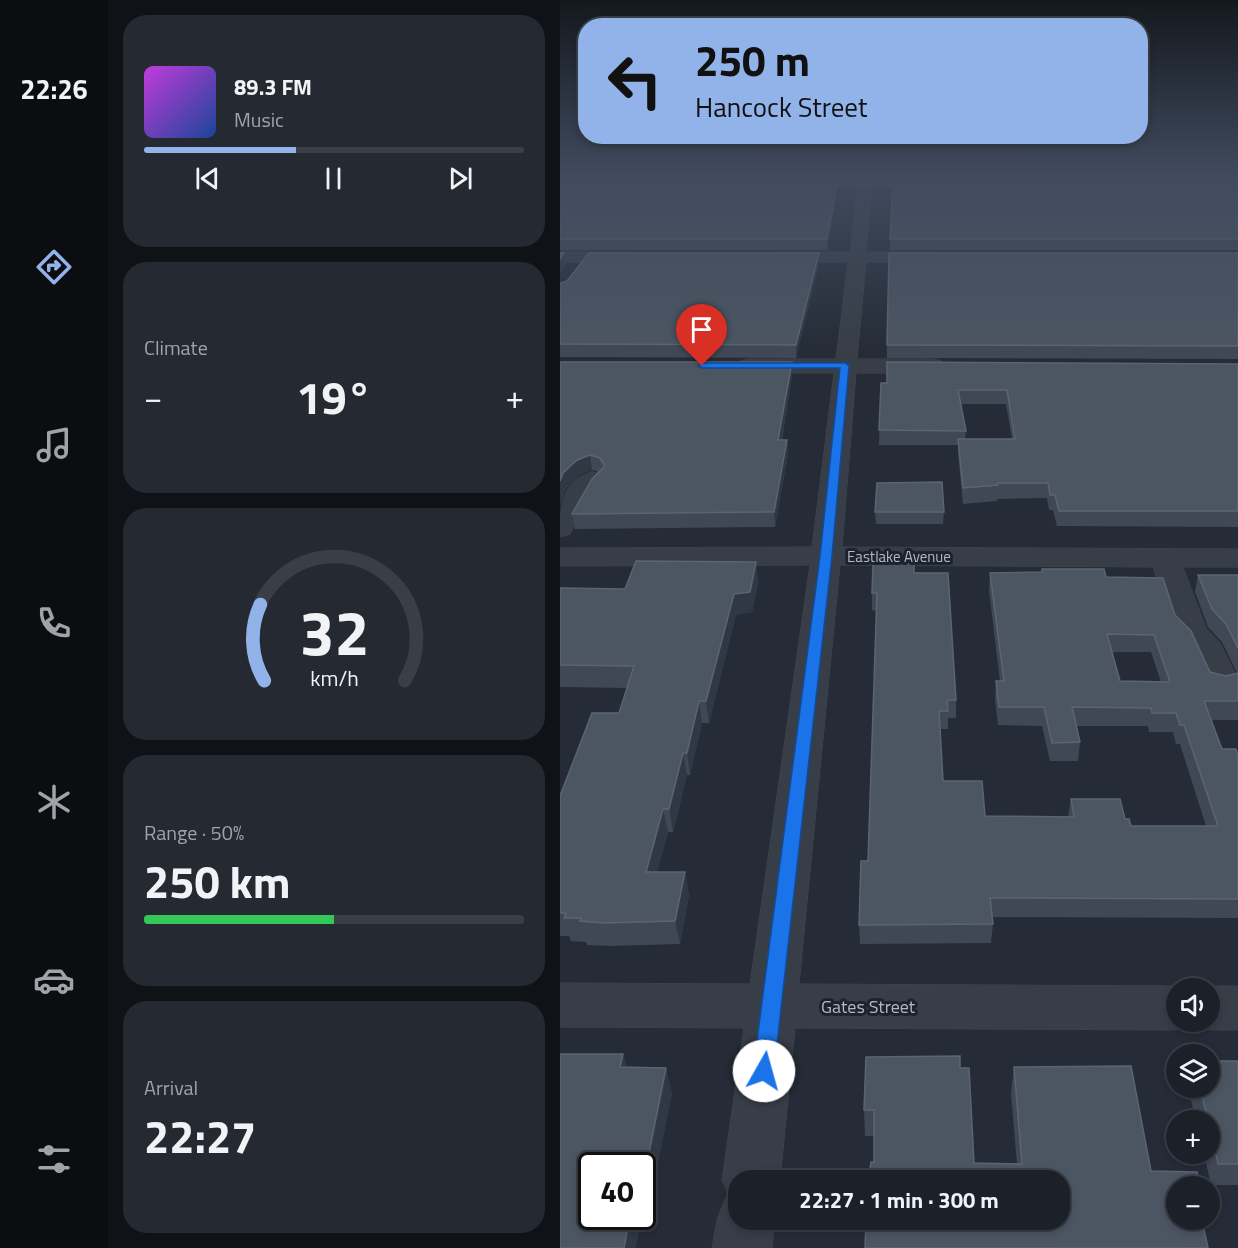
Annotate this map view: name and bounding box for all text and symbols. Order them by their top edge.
text: 250 m [695,28,810,92]
icon: left [596,42,674,120]
text: 22:26 [20,68,88,109]
text: 89.3 FM [234,70,312,104]
text: Hancock Street [695,86,867,127]
text: Music [234,104,284,135]
icon: previous [191,162,224,195]
icon: pause [317,162,350,195]
icon: next [444,162,477,195]
icon: directions [33,246,75,288]
pin [676,304,727,366]
icon: arrive [685,313,718,346]
text: Climate [144,332,208,363]
text: 19° [296,363,372,431]
text: − [144,372,162,422]
text: + [506,372,524,422]
icon: music [33,424,75,466]
street label: Eastlake Avenue [847,545,951,568]
text: 32 [299,584,369,679]
icon: phone [33,602,75,644]
text: km/h [310,662,358,694]
icon: climate [33,781,75,823]
text: Range · 50% [144,817,244,848]
text: 250 km [144,847,290,915]
icon: car [33,959,75,1001]
map controls [1166,978,1220,1230]
button: sound [1166,978,1220,1032]
street label: Gates Street [821,993,916,1020]
position arrow [732,1039,796,1103]
button: layers [1166,1044,1220,1098]
text: Arrival [144,1072,198,1103]
text: 22:27 [144,1102,256,1170]
button: + [1166,1110,1220,1164]
icon: filters [33,1138,75,1180]
speed limit sign: 40 [578,1152,656,1230]
button: − [1166,1176,1220,1230]
text: 22:27 · 1 min · 300 m [799,1183,999,1217]

